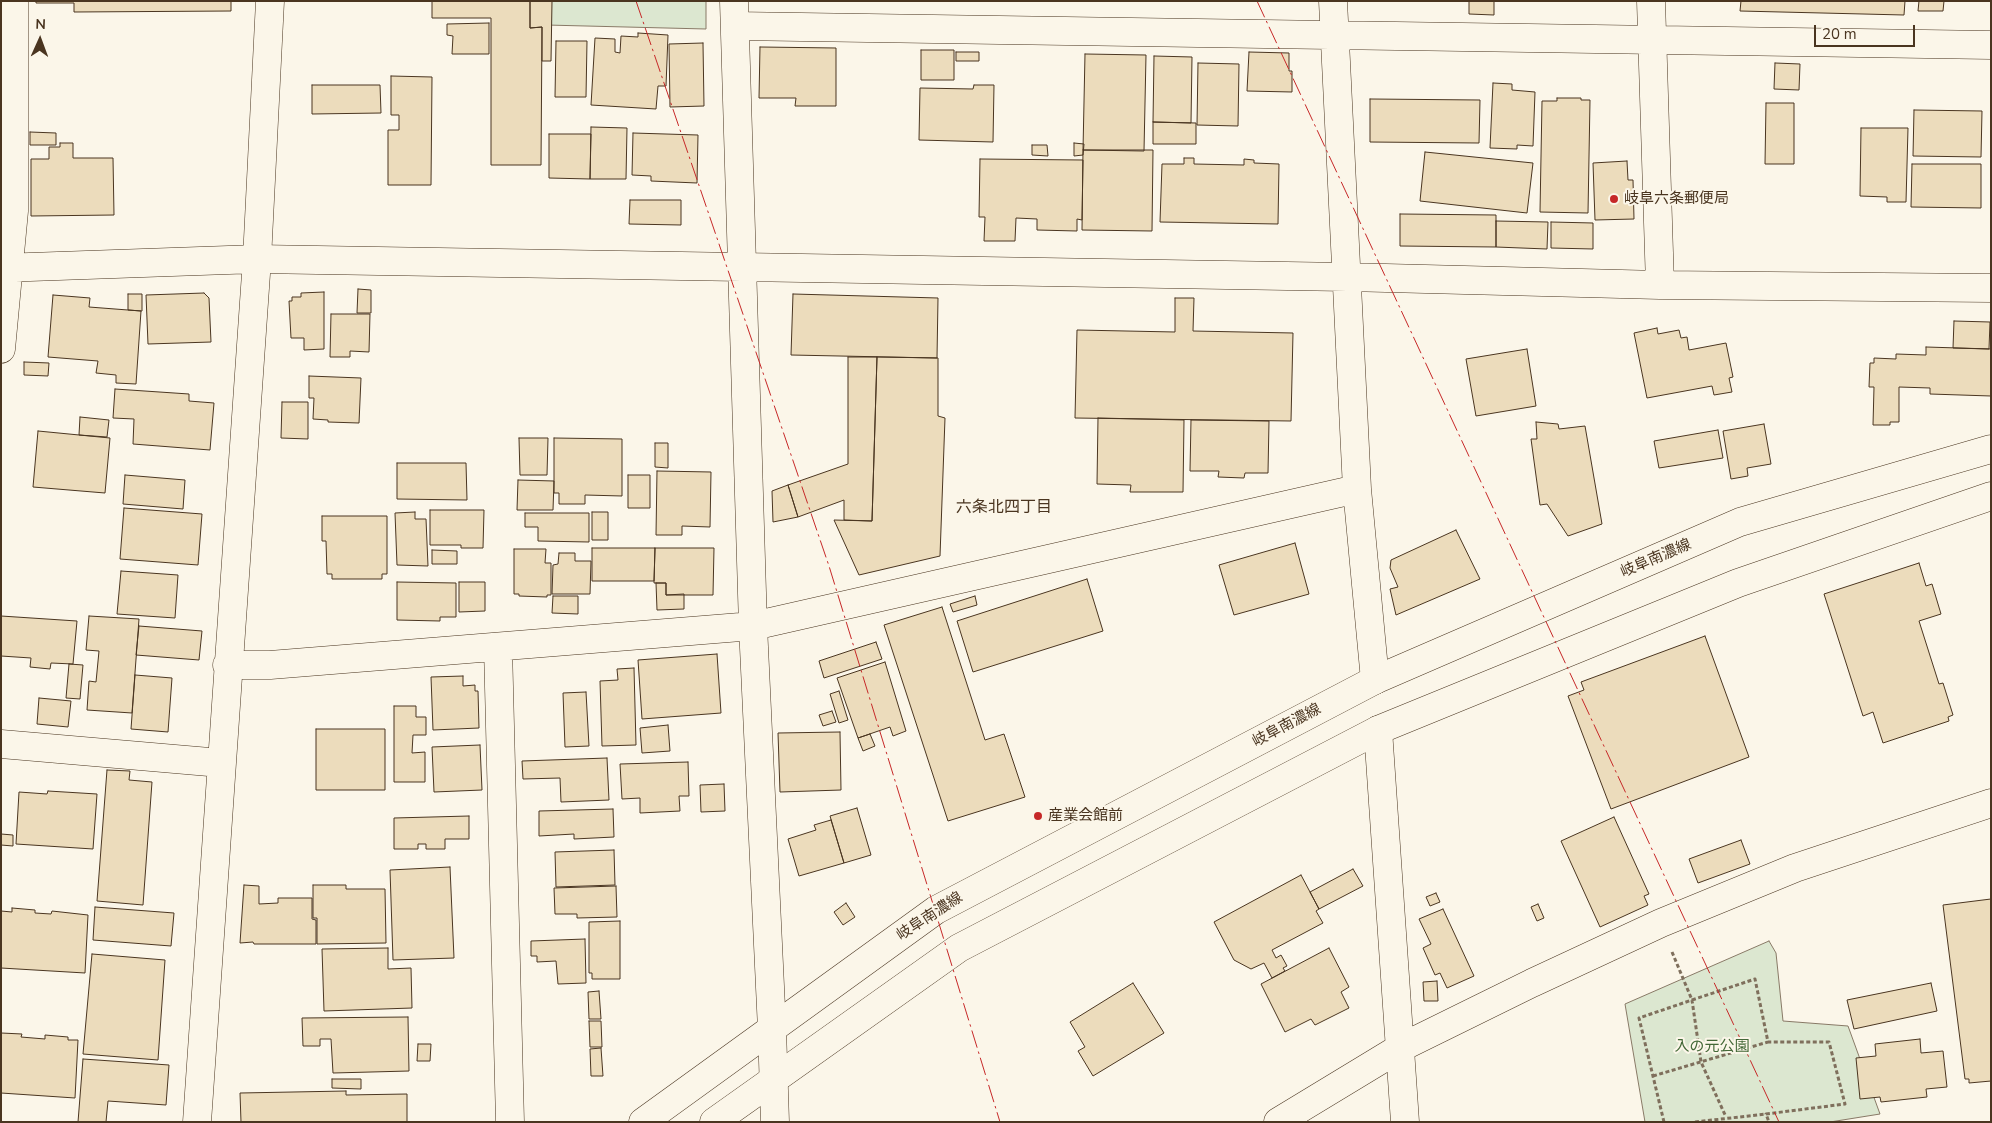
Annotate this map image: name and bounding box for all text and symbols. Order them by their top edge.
north arrow [15,15,65,65]
text: N [35,15,46,34]
scale bar [1817,15,1918,47]
text: 20 m [1822,24,1857,44]
place label: 岐阜六条郵便局 [1624,190,1729,208]
marker: 岐阜六条郵便局 [1608,193,1620,205]
district label: 六条北四丁目 [956,498,1052,518]
street label: 岐阜南濃線 [1618,536,1694,582]
street label: 岐阜南濃線 [1250,700,1324,752]
place label: 産業会館前 [1048,807,1123,825]
marker: 産業会館前 [1032,810,1044,822]
street label: 岐阜南濃線 [894,889,966,945]
park label: 入の元公園 [1675,1038,1749,1056]

